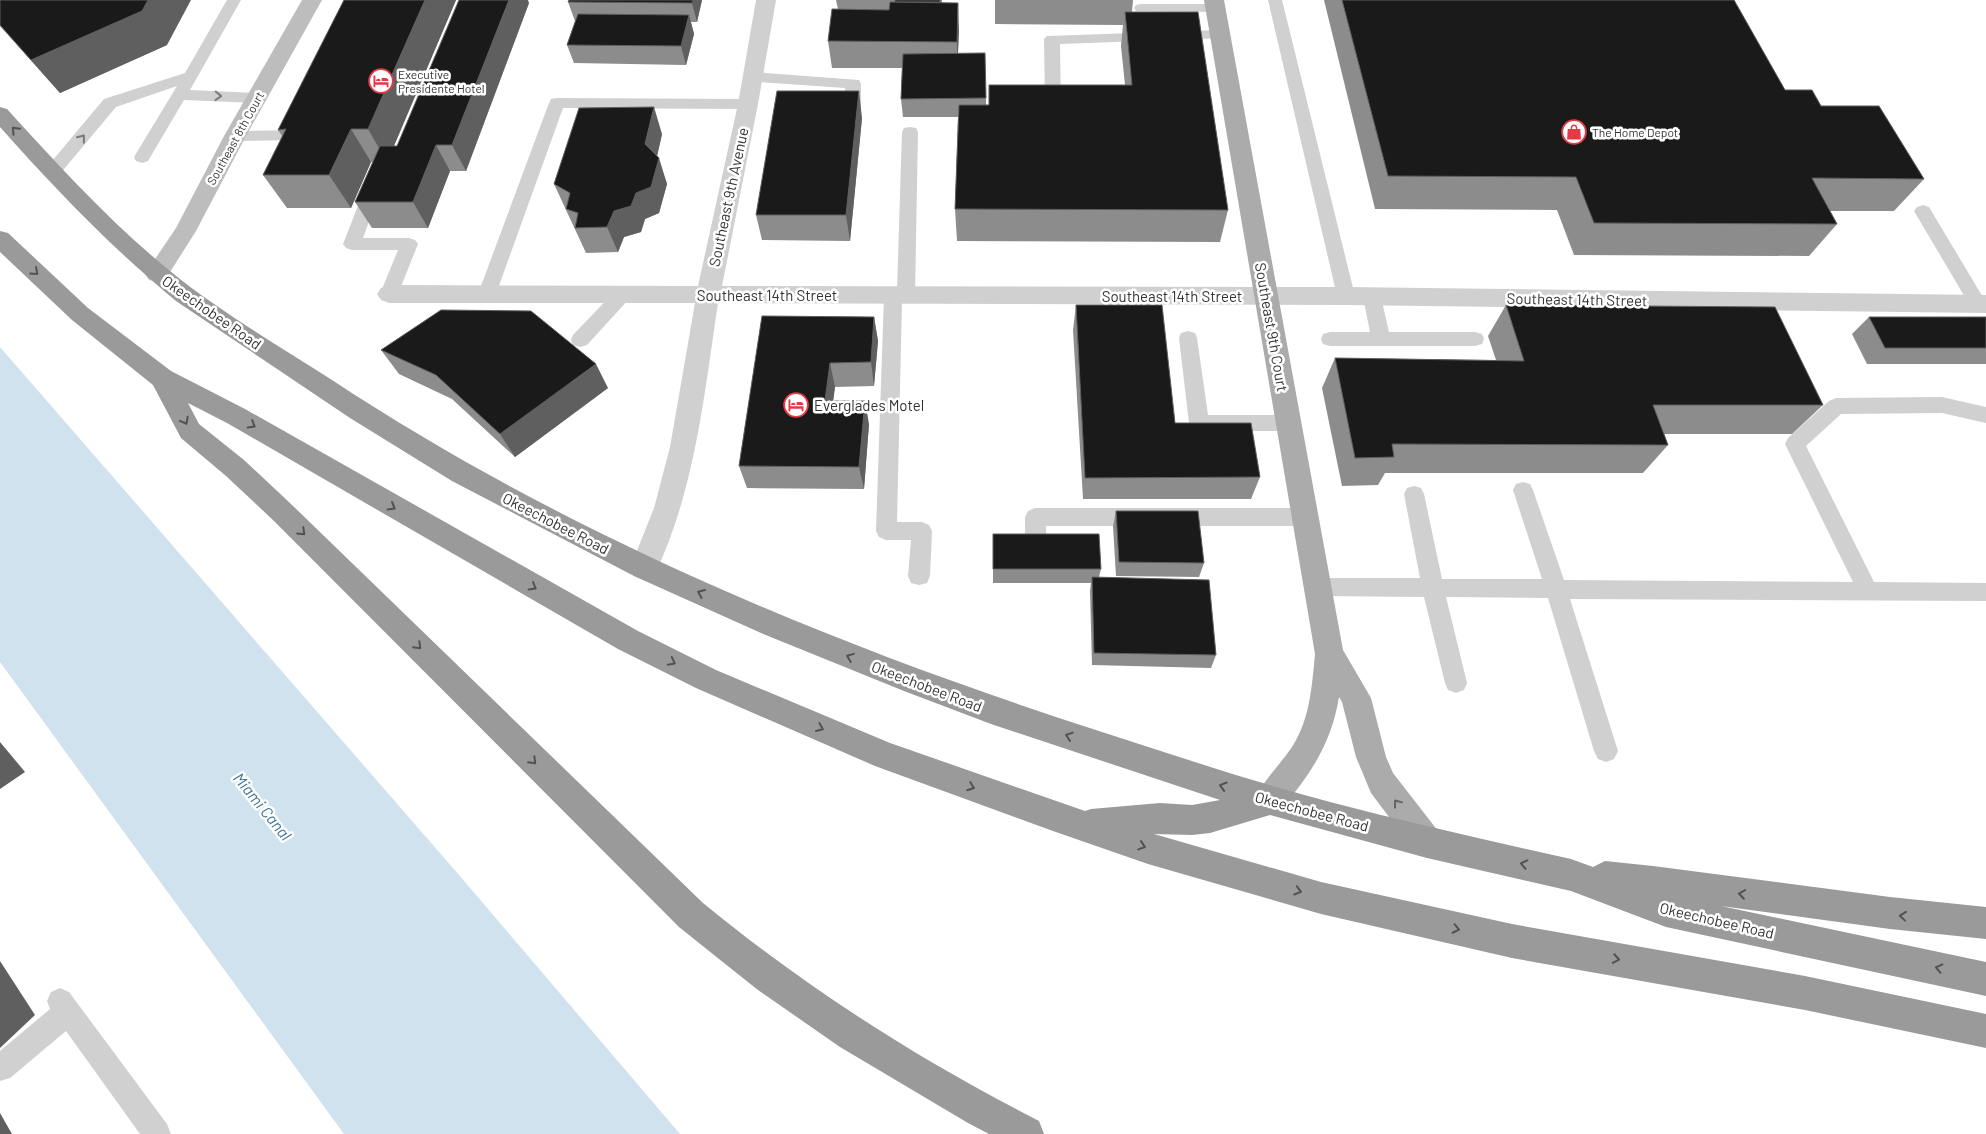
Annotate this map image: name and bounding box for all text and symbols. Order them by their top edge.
place label: Executive Presidente Hotel [398,67,485,95]
hotel icon: Executive Presidente Hotel [368,68,394,94]
street label: Southeast 8th Court [204,89,266,187]
one-way arrow [215,91,223,102]
shop icon: The Home Depot [1561,119,1587,145]
place label: The Home Depot [1592,125,1678,139]
street label: Southeast 9th Avenue [704,126,752,268]
one-way arrow [12,127,21,136]
one-way arrow [76,134,85,143]
street label: Southeast 9th Court [1252,261,1292,393]
one-way arrow [30,266,39,275]
street label: Okeechobee Road [159,271,265,353]
street label: Southeast 14th Street [697,286,837,304]
street label: Southeast 14th Street [1102,287,1242,305]
street label: Southeast 14th Street [1507,289,1647,309]
hotel icon: Everglades Motel [783,392,809,418]
place label: Everglades Motel [814,396,924,414]
one-way arrow [179,416,189,425]
one-way arrow [246,418,255,428]
street label: Okeechobee Road [500,488,612,558]
one-way arrow [387,500,396,510]
one-way arrow [297,526,306,535]
one-way arrow [527,581,536,591]
one-way arrow [697,589,706,600]
one-way arrow [412,641,421,650]
one-way arrow [846,652,855,663]
one-way arrow [667,656,676,666]
street label: Okeechobee Road [869,657,985,715]
one-way arrow [815,721,824,732]
one-way arrow [1065,732,1074,742]
one-way arrow [527,755,536,764]
water label: Miami Canal [230,768,296,844]
one-way arrow [967,781,975,791]
one-way arrow [1220,782,1228,792]
street label: Okeechobee Road [1253,787,1371,835]
one-way arrow [1394,799,1403,809]
one-way arrow [1138,840,1146,850]
one-way arrow [1519,859,1528,870]
one-way arrow [1294,886,1302,896]
one-way arrow [1737,889,1745,900]
street label: Okeechobee Road [1658,898,1776,942]
one-way arrow [1898,911,1906,922]
one-way arrow [1452,923,1461,934]
one-way arrow [1612,953,1621,963]
one-way arrow [1934,963,1943,974]

